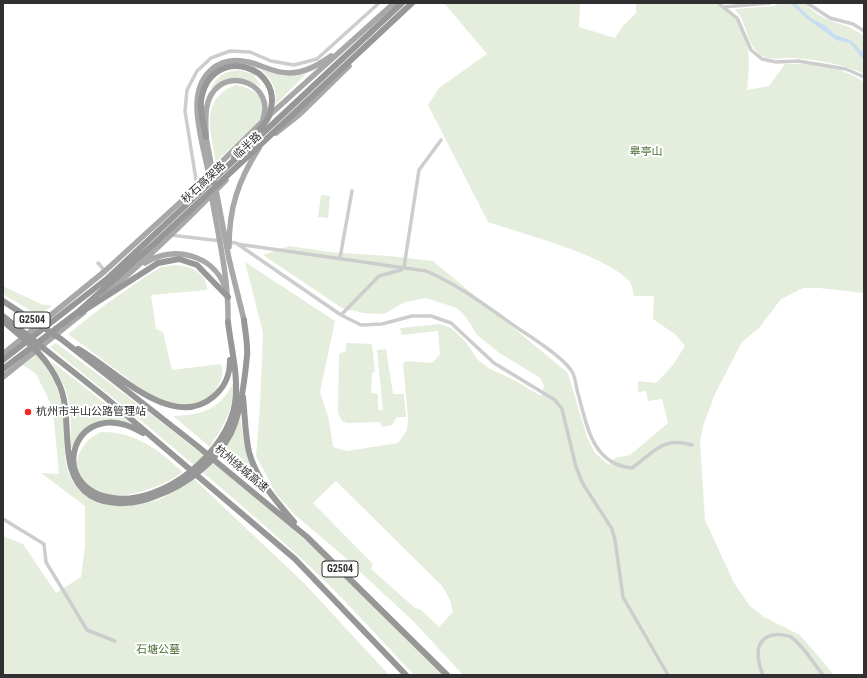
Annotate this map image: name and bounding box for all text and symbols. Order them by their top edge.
street label: 临半路 [231,130,265,162]
park label: 皋亭山 [630,145,662,159]
street label: 秋石高架路 [179,159,229,207]
road number: G2504 [14,312,50,328]
place label: 杭州市半山公路管理站 [36,405,146,419]
marker: 杭州市半山公路管理站 [23,407,33,417]
street label: 杭州绕城高速 [211,443,271,495]
road number: G2504 [322,561,358,577]
park label: 石塘公墓 [136,643,180,657]

